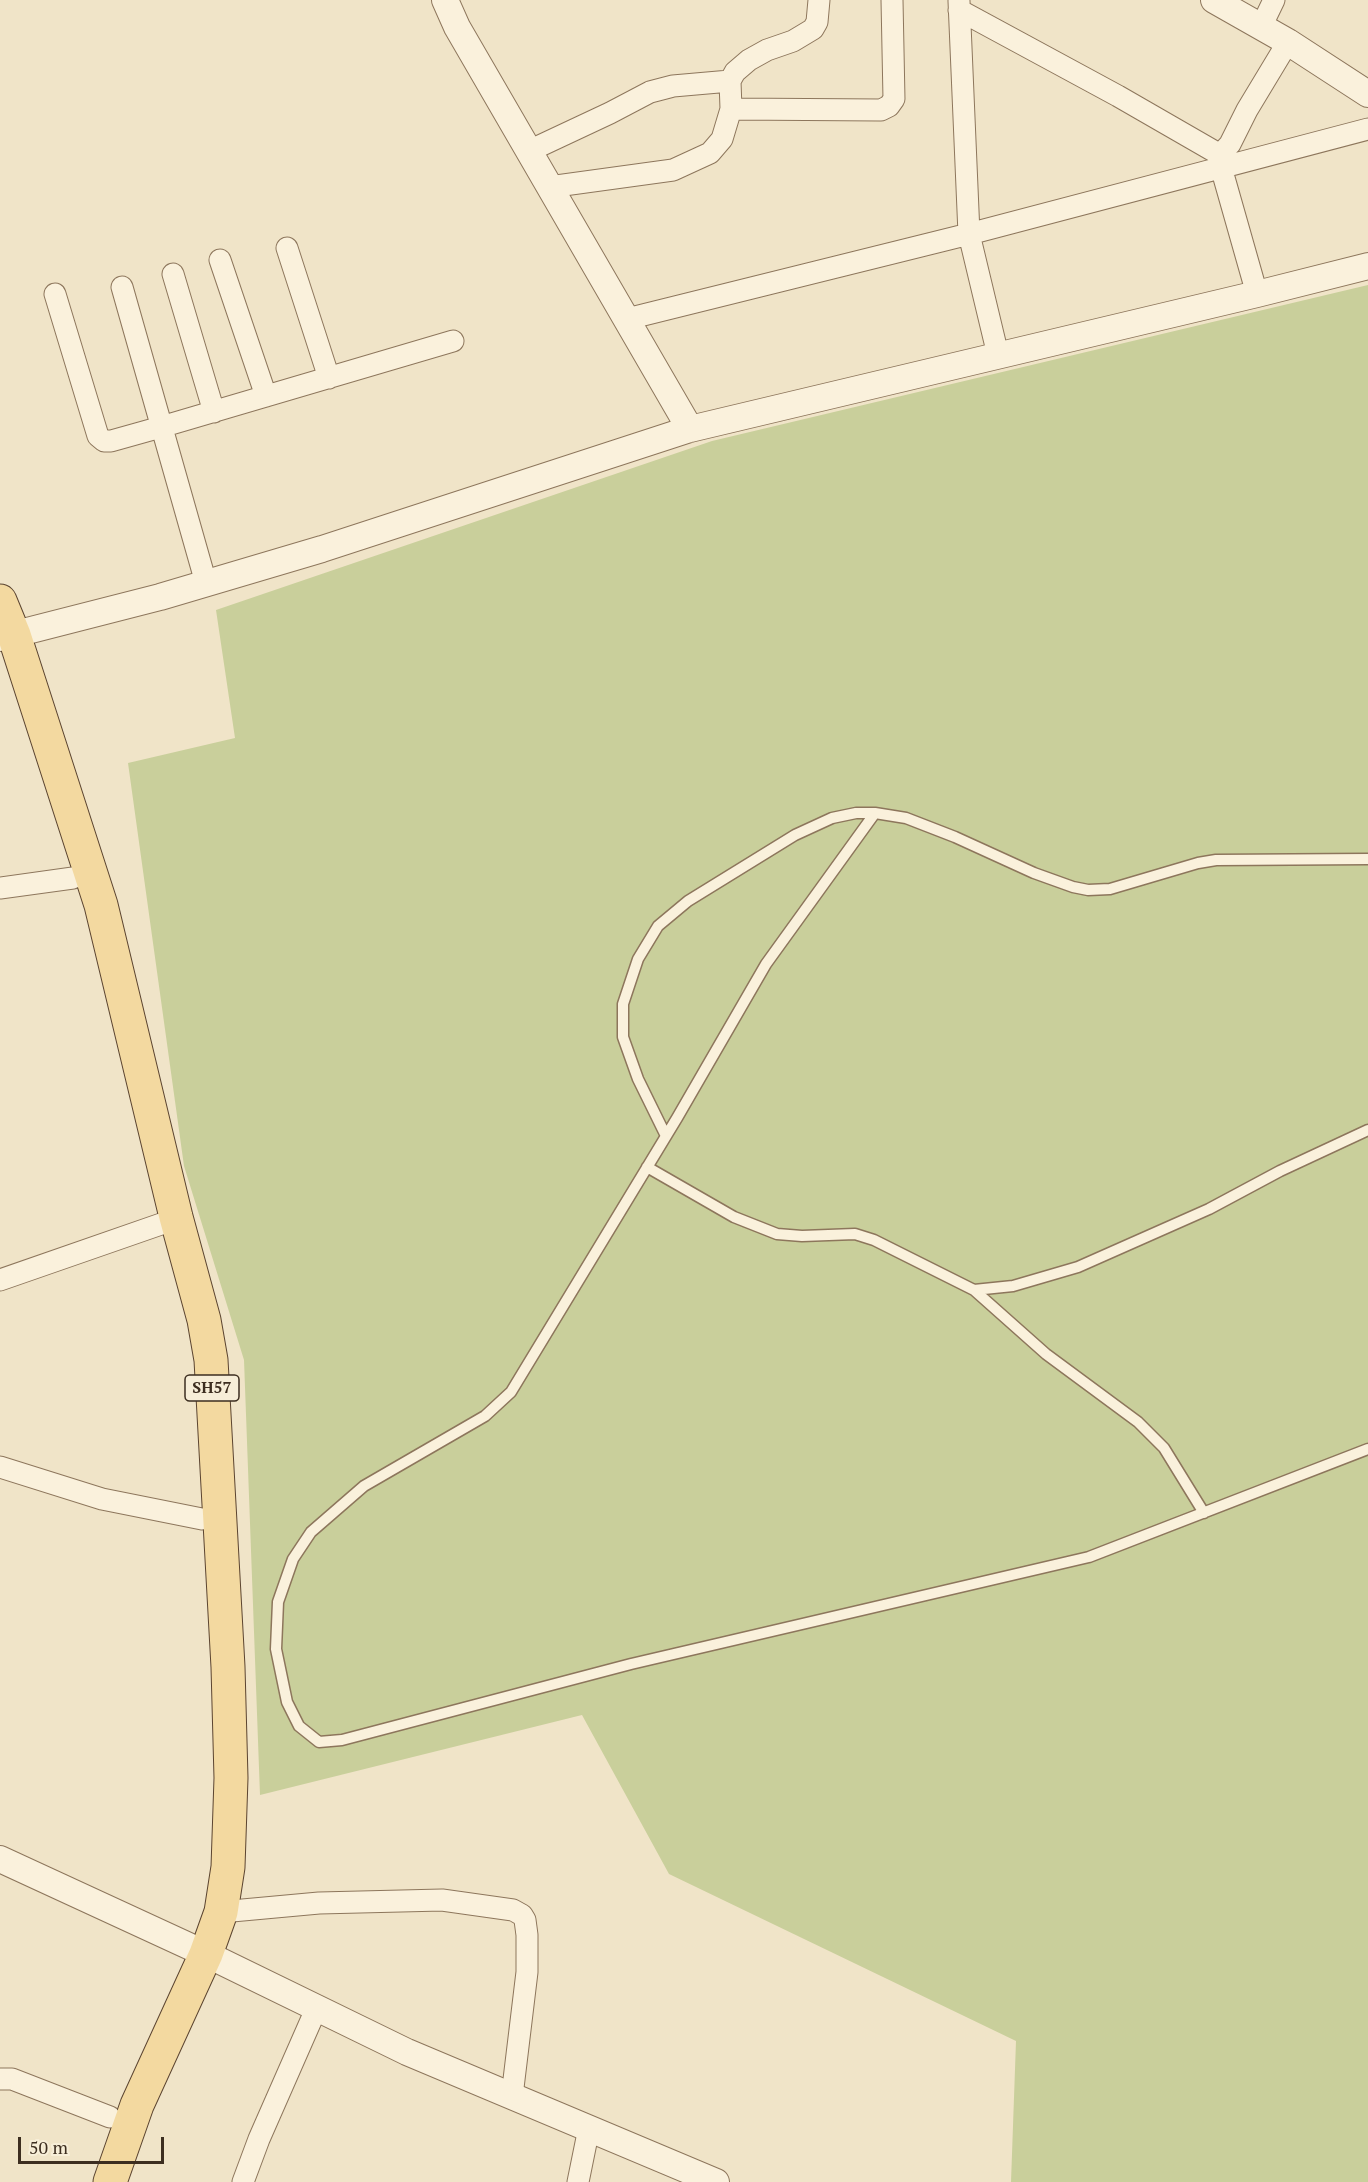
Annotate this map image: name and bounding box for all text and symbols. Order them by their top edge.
road number: SH57 [185,1375,239,1401]
scale bar [21,2125,166,2163]
text: 50 m [29,2135,68,2159]

